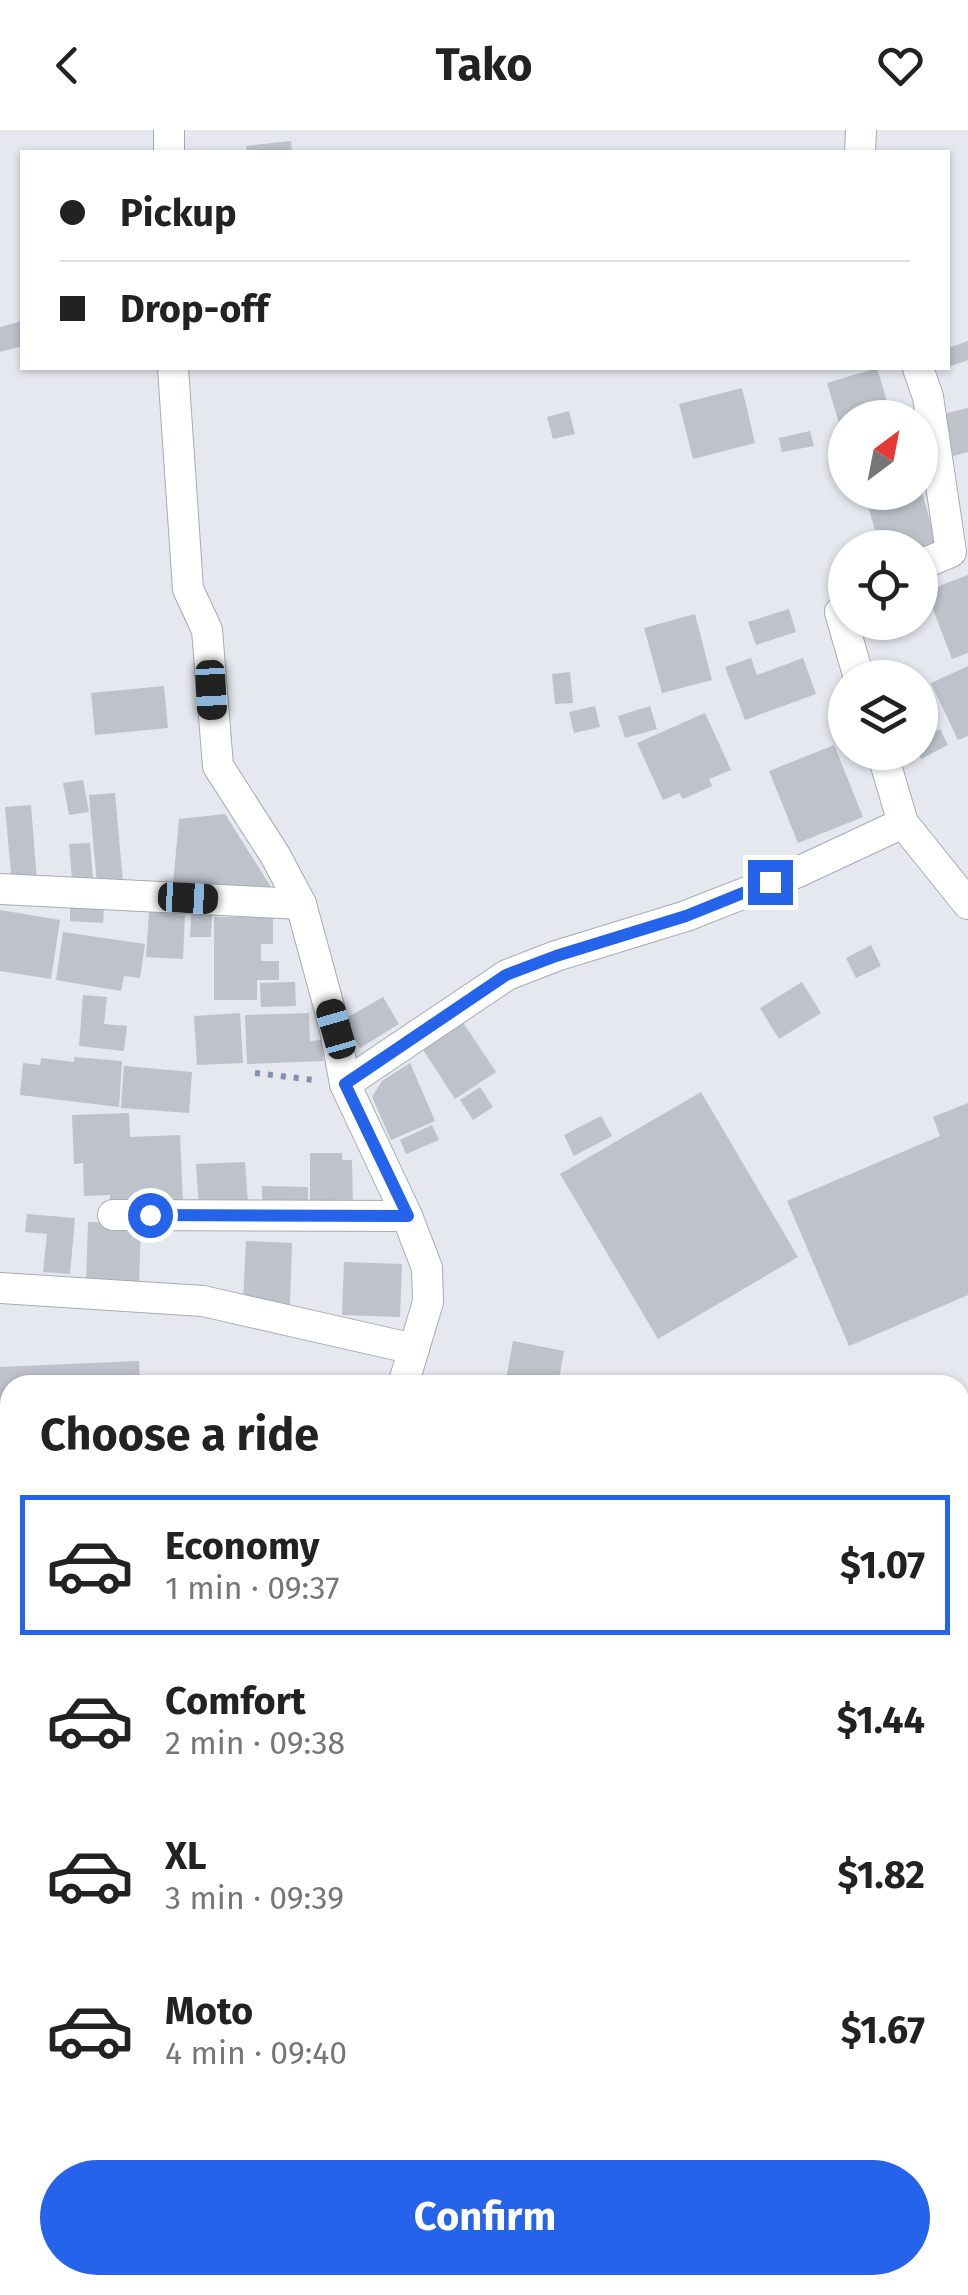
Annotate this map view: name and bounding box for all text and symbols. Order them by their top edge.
icon: back [40,38,95,93]
text: Tako [435,38,533,92]
icon: heart [873,38,928,93]
text: Pickup [120,190,237,236]
text: Drop-off [120,286,268,332]
north arrow [828,400,938,510]
map controls [828,400,938,770]
button: locate [828,530,938,640]
car [194,659,228,721]
button: layers [828,660,938,770]
route end [748,860,793,905]
car [157,881,219,915]
car [313,996,359,1062]
route start [128,1193,173,1238]
text: Choose a ride [40,1408,319,1462]
icon: car [45,1520,135,1610]
text: Economy [165,1523,320,1569]
text: $1.07 [840,1542,925,1588]
text: 1 min · 09:37 [165,1569,340,1607]
icon: car [45,1675,135,1765]
text: Comfort [165,1678,306,1724]
text: $1.44 [837,1697,925,1743]
text: 2 min · 09:38 [165,1724,345,1762]
icon: car [45,1830,135,1920]
text: XL [165,1833,207,1879]
text: $1.82 [837,1852,925,1898]
text: 3 min · 09:39 [165,1879,344,1917]
icon: car [45,1985,135,2075]
text: Moto [165,1988,253,2034]
text: $1.67 [841,2007,925,2053]
text: 4 min · 09:40 [165,2034,347,2072]
button: Confirm [40,2160,930,2275]

